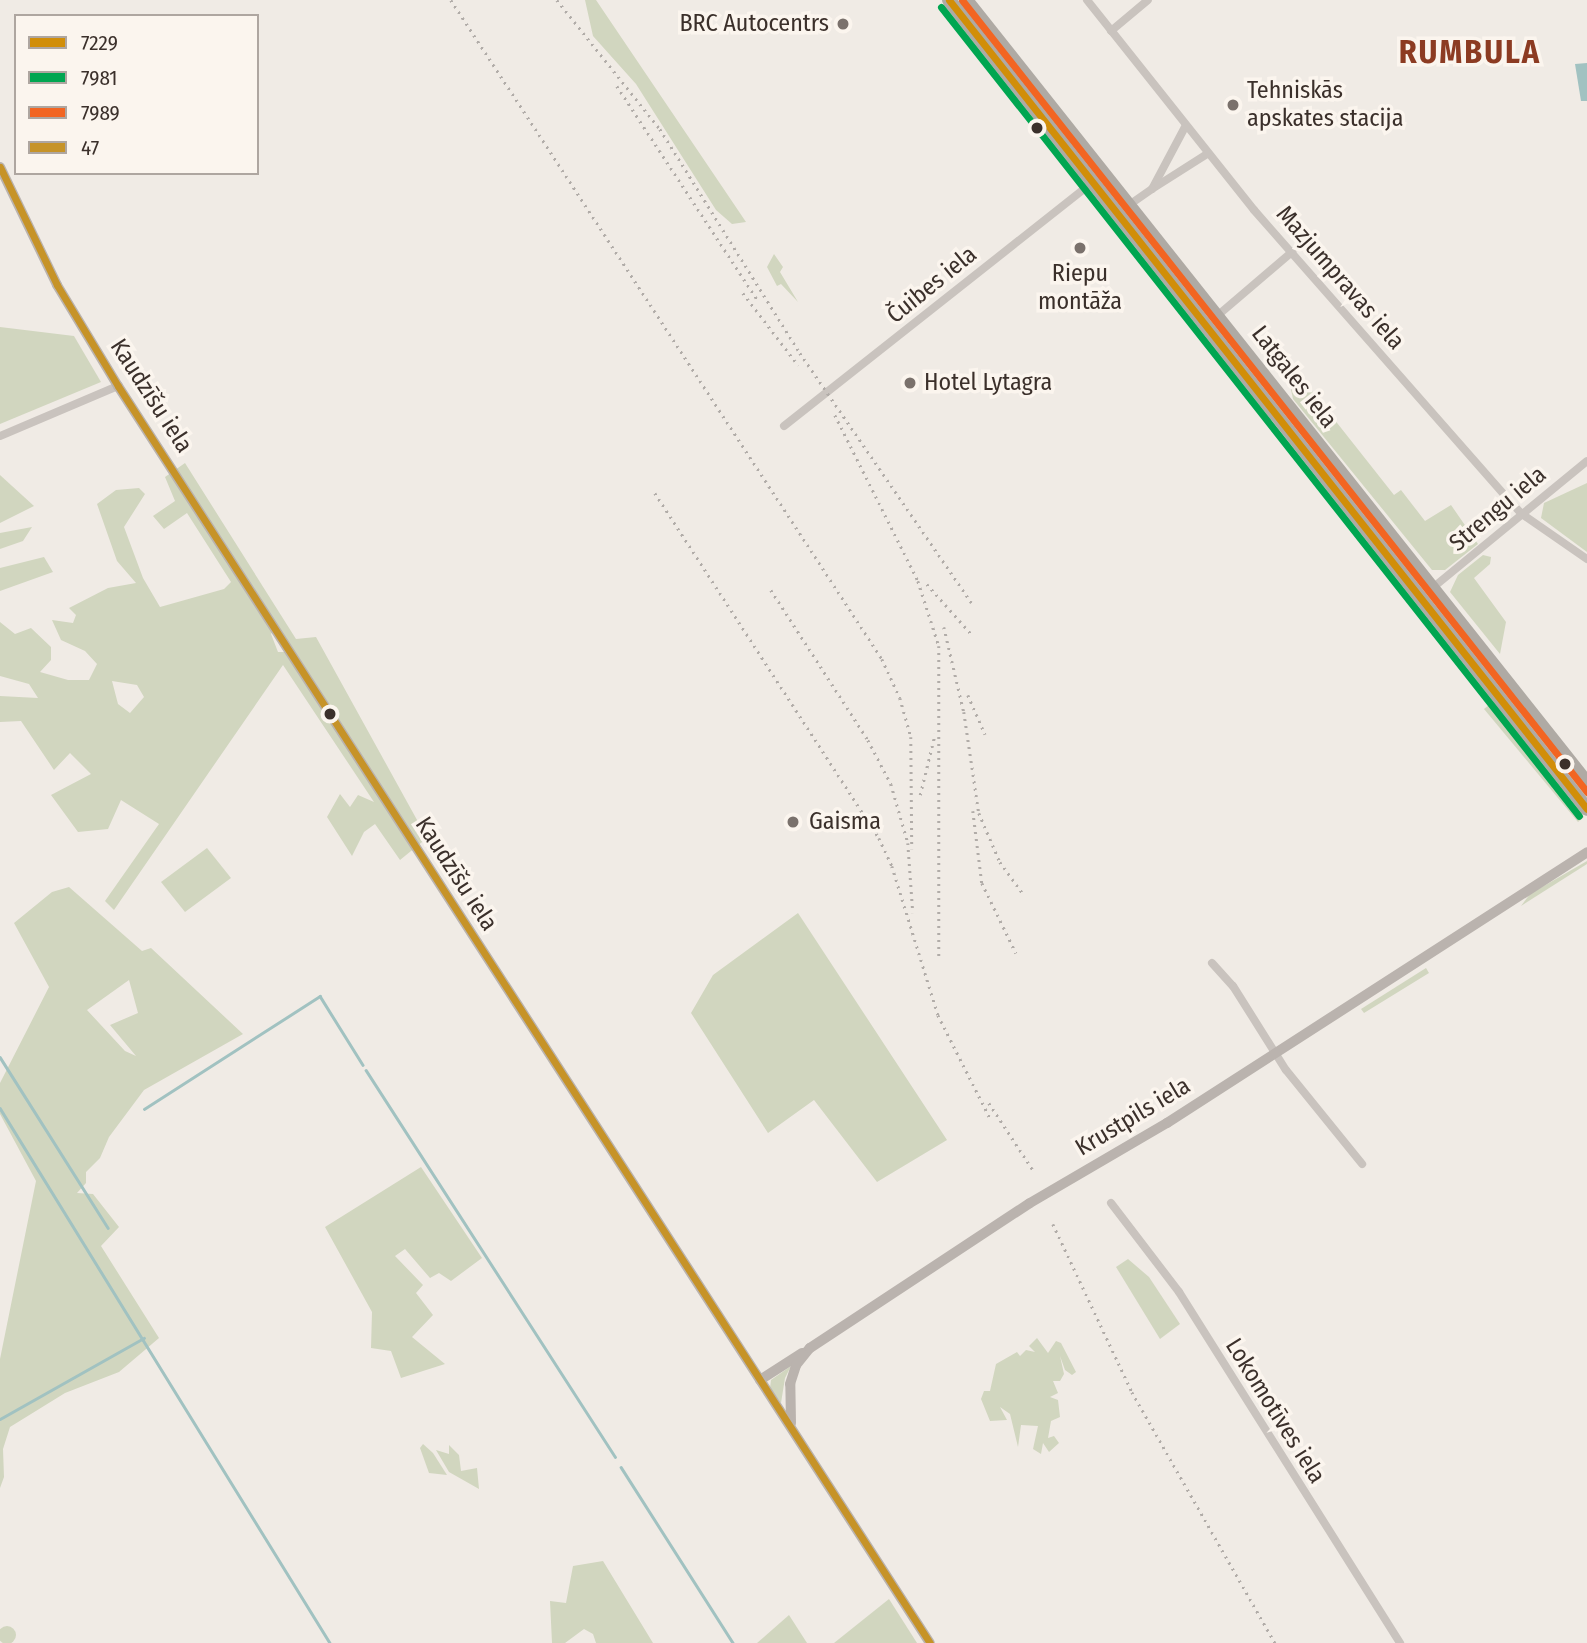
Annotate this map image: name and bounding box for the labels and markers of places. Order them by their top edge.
place label: BRC Autocentrs [679,10,829,38]
marker: BRC Autocentrs [835,16,851,32]
place label: Tehniskās apskates stacija [1247,77,1403,133]
marker: Tehniskās apskates stacija [1225,97,1241,113]
unlabelled marker [1030,121,1044,135]
marker: Riepu montāža [1072,240,1088,256]
place label: Riepu montāža [1038,260,1122,316]
place label: Hotel Lytagra [924,369,1052,397]
marker: Hotel Lytagra [902,375,918,391]
unlabelled marker [323,707,337,721]
unlabelled marker [1558,757,1572,771]
place label: Gaisma [809,808,881,836]
marker: Gaisma [783,812,803,832]

